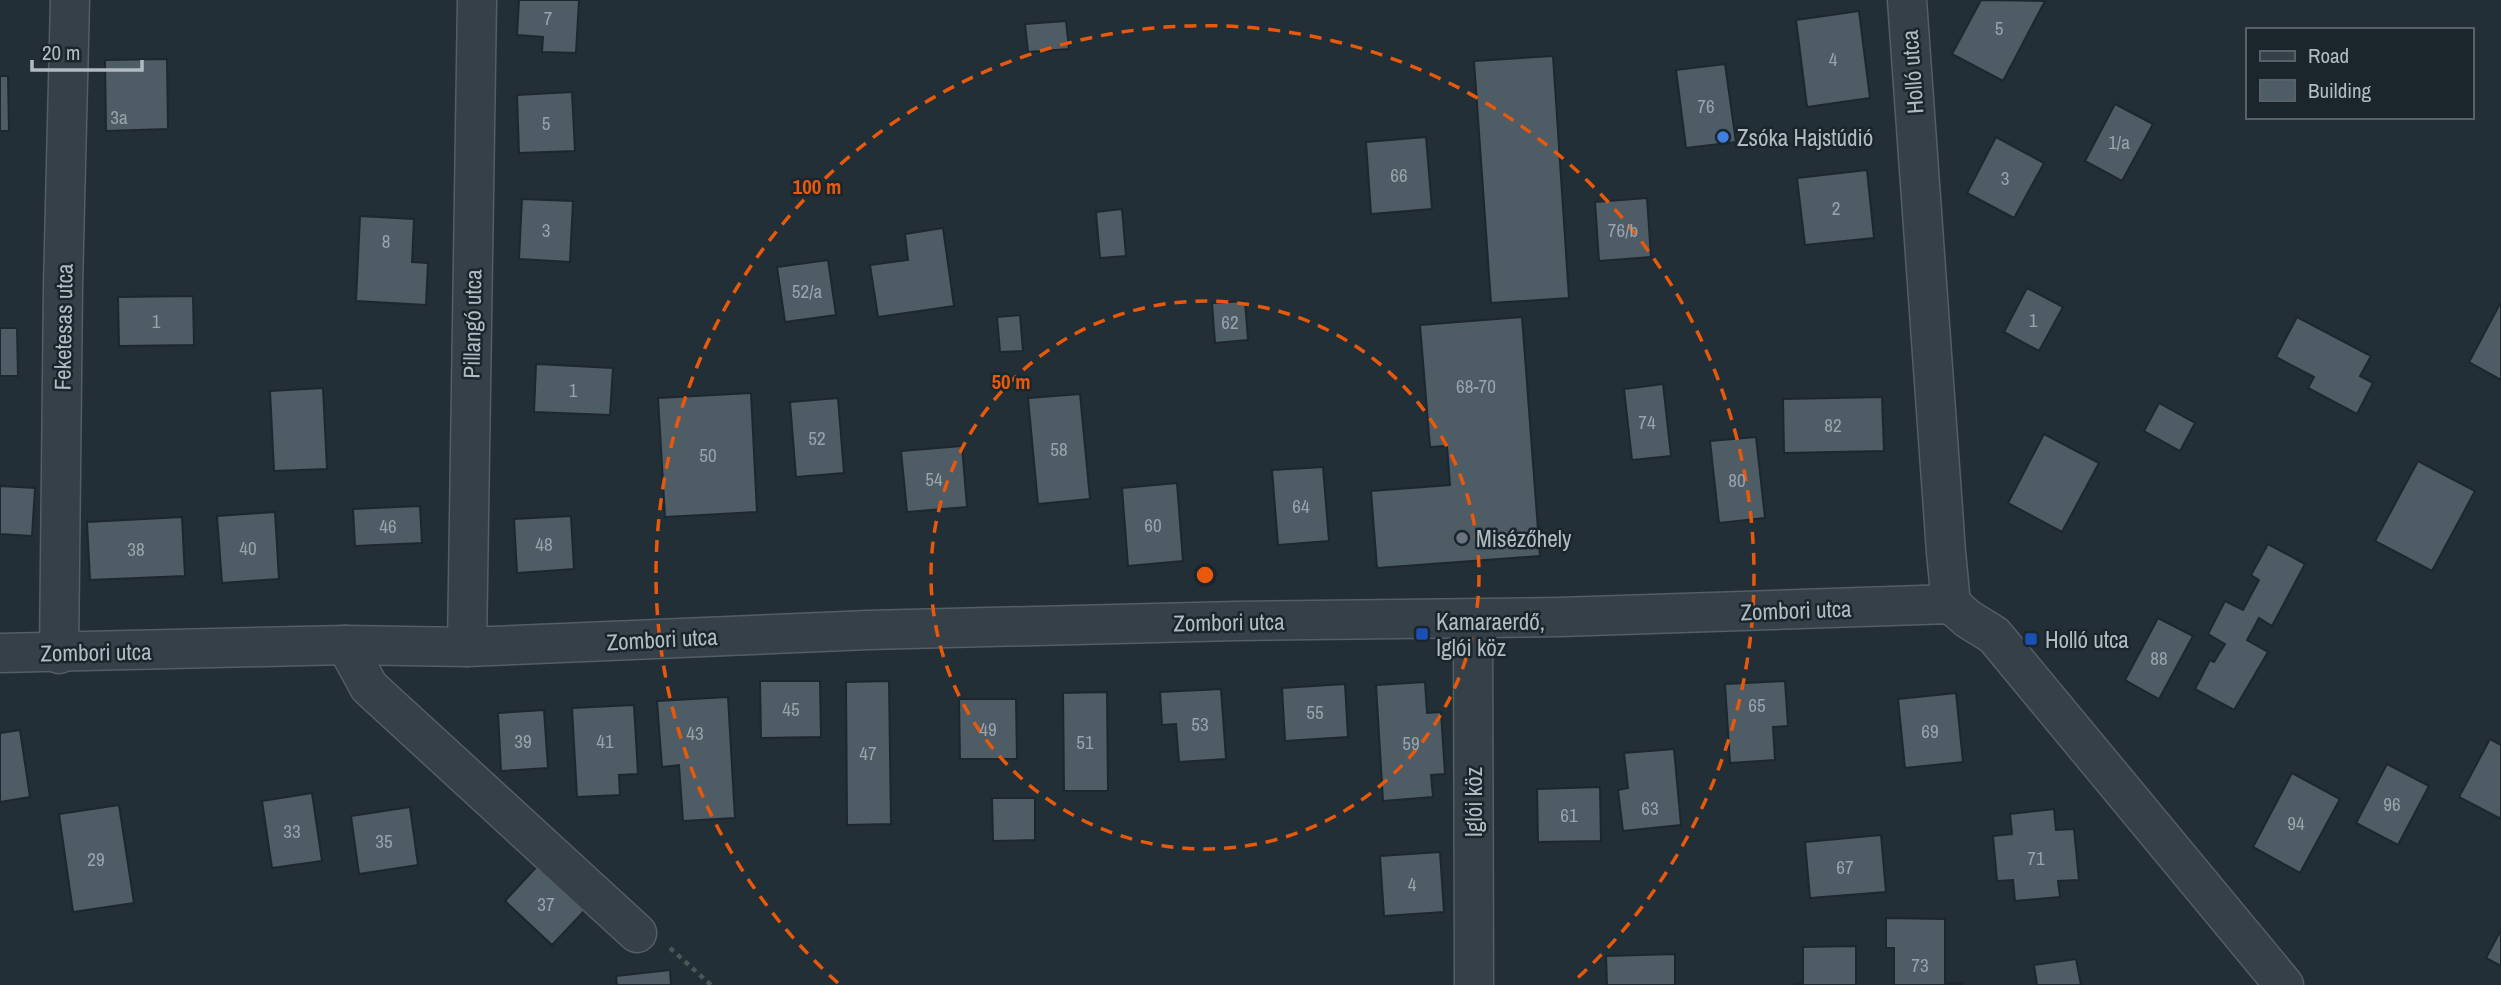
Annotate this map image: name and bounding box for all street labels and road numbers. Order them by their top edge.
street label: Holló utca [1894,29,1930,115]
street label: Feketesas utca [46,263,80,391]
street label: Pillangó utca [456,269,488,379]
street label: Zombori utca [1740,593,1853,627]
street label: Zombori utca [1173,606,1285,638]
street label: Zombori utca [606,621,719,657]
street label: Zombori utca [40,636,152,668]
street label: Iglói köz [1458,767,1489,837]

